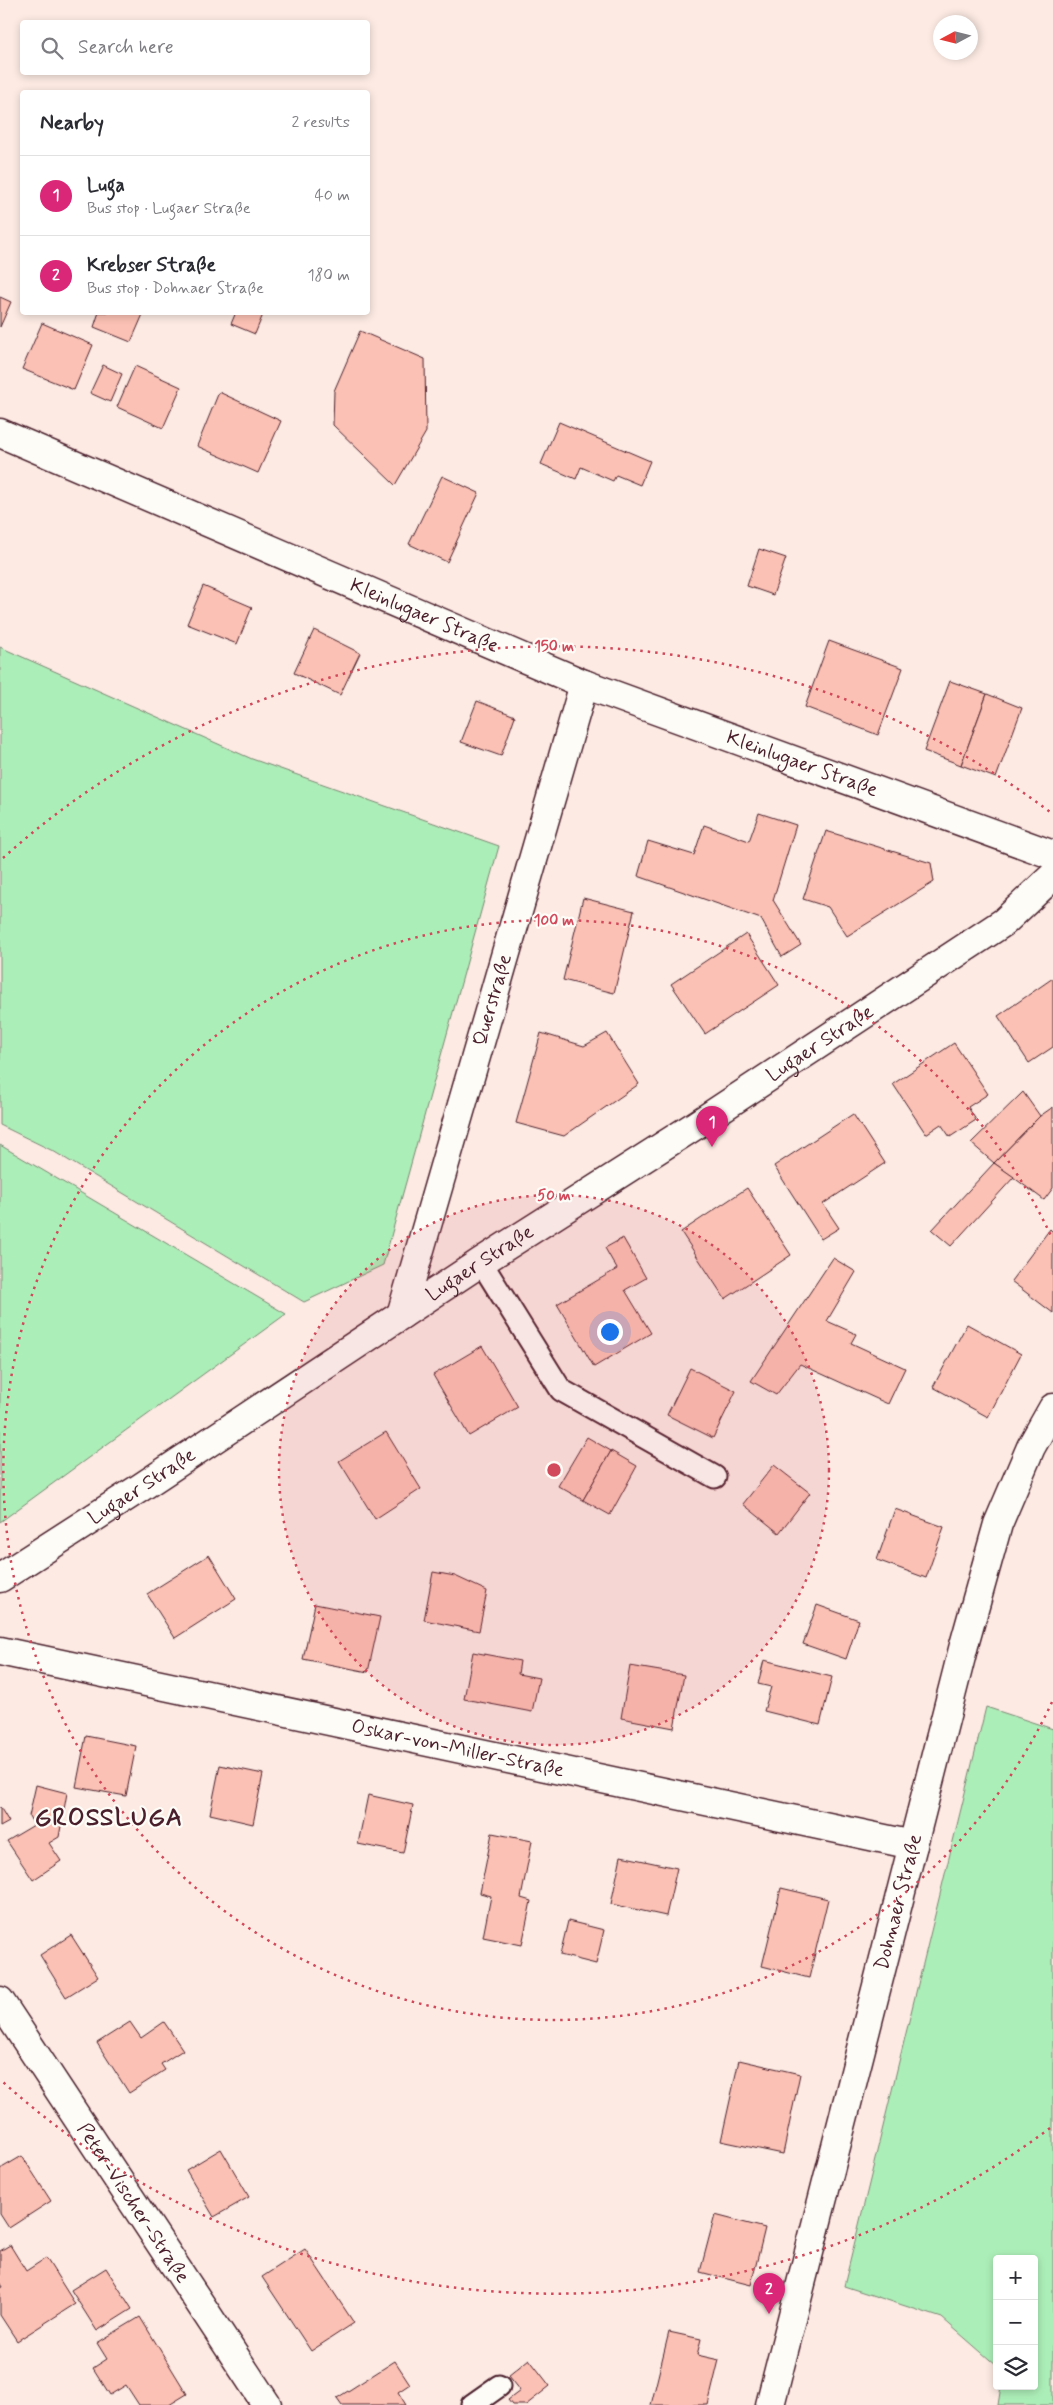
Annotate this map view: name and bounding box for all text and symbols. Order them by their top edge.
north arrow [933,15,978,60]
search box [20,20,370,75]
icon: search [38,34,66,62]
text: Search here [78,35,174,60]
text: Nearby [40,109,104,137]
text: 2 results [292,112,350,133]
text: Luga [87,173,125,198]
text: 1 [52,185,60,206]
text: 40 m [314,185,350,206]
text: Bus stop · Lugaer Straße [87,198,251,219]
text: Krebser Straße [87,253,216,278]
text: 2 [52,265,60,286]
text: 180 m [307,265,350,286]
text: Bus stop · Dohnaer Straße [87,278,264,299]
street label: Kleinlugaer Straße [346,572,503,659]
text: 150 m [534,637,574,657]
street label: Kleinlugaer Straße [723,724,882,804]
text: 100 m [534,911,574,931]
street label: Querstraße [466,951,519,1049]
street label: Lugaer Straße [761,998,879,1088]
pin: 1 [696,1106,728,1147]
text: 50 m [537,1186,571,1206]
street label: Lugaer Straße [421,1218,539,1308]
your location [597,1319,623,1345]
street label: Lugaer Straße [83,1441,201,1531]
centre of rings [545,1461,563,1479]
street label: Oskar-von-Miller-Straße [349,1713,567,1784]
district label: GROSSLUGA [35,1802,183,1835]
street label: Dohnaer Straße [868,1831,929,1973]
street label: Peter-Vischer-Straße [71,2118,196,2288]
map controls [993,2255,1038,2390]
button: + [993,2255,1038,2300]
pin: 2 [753,2273,785,2314]
button: − [993,2300,1038,2345]
button: layers [993,2345,1038,2390]

